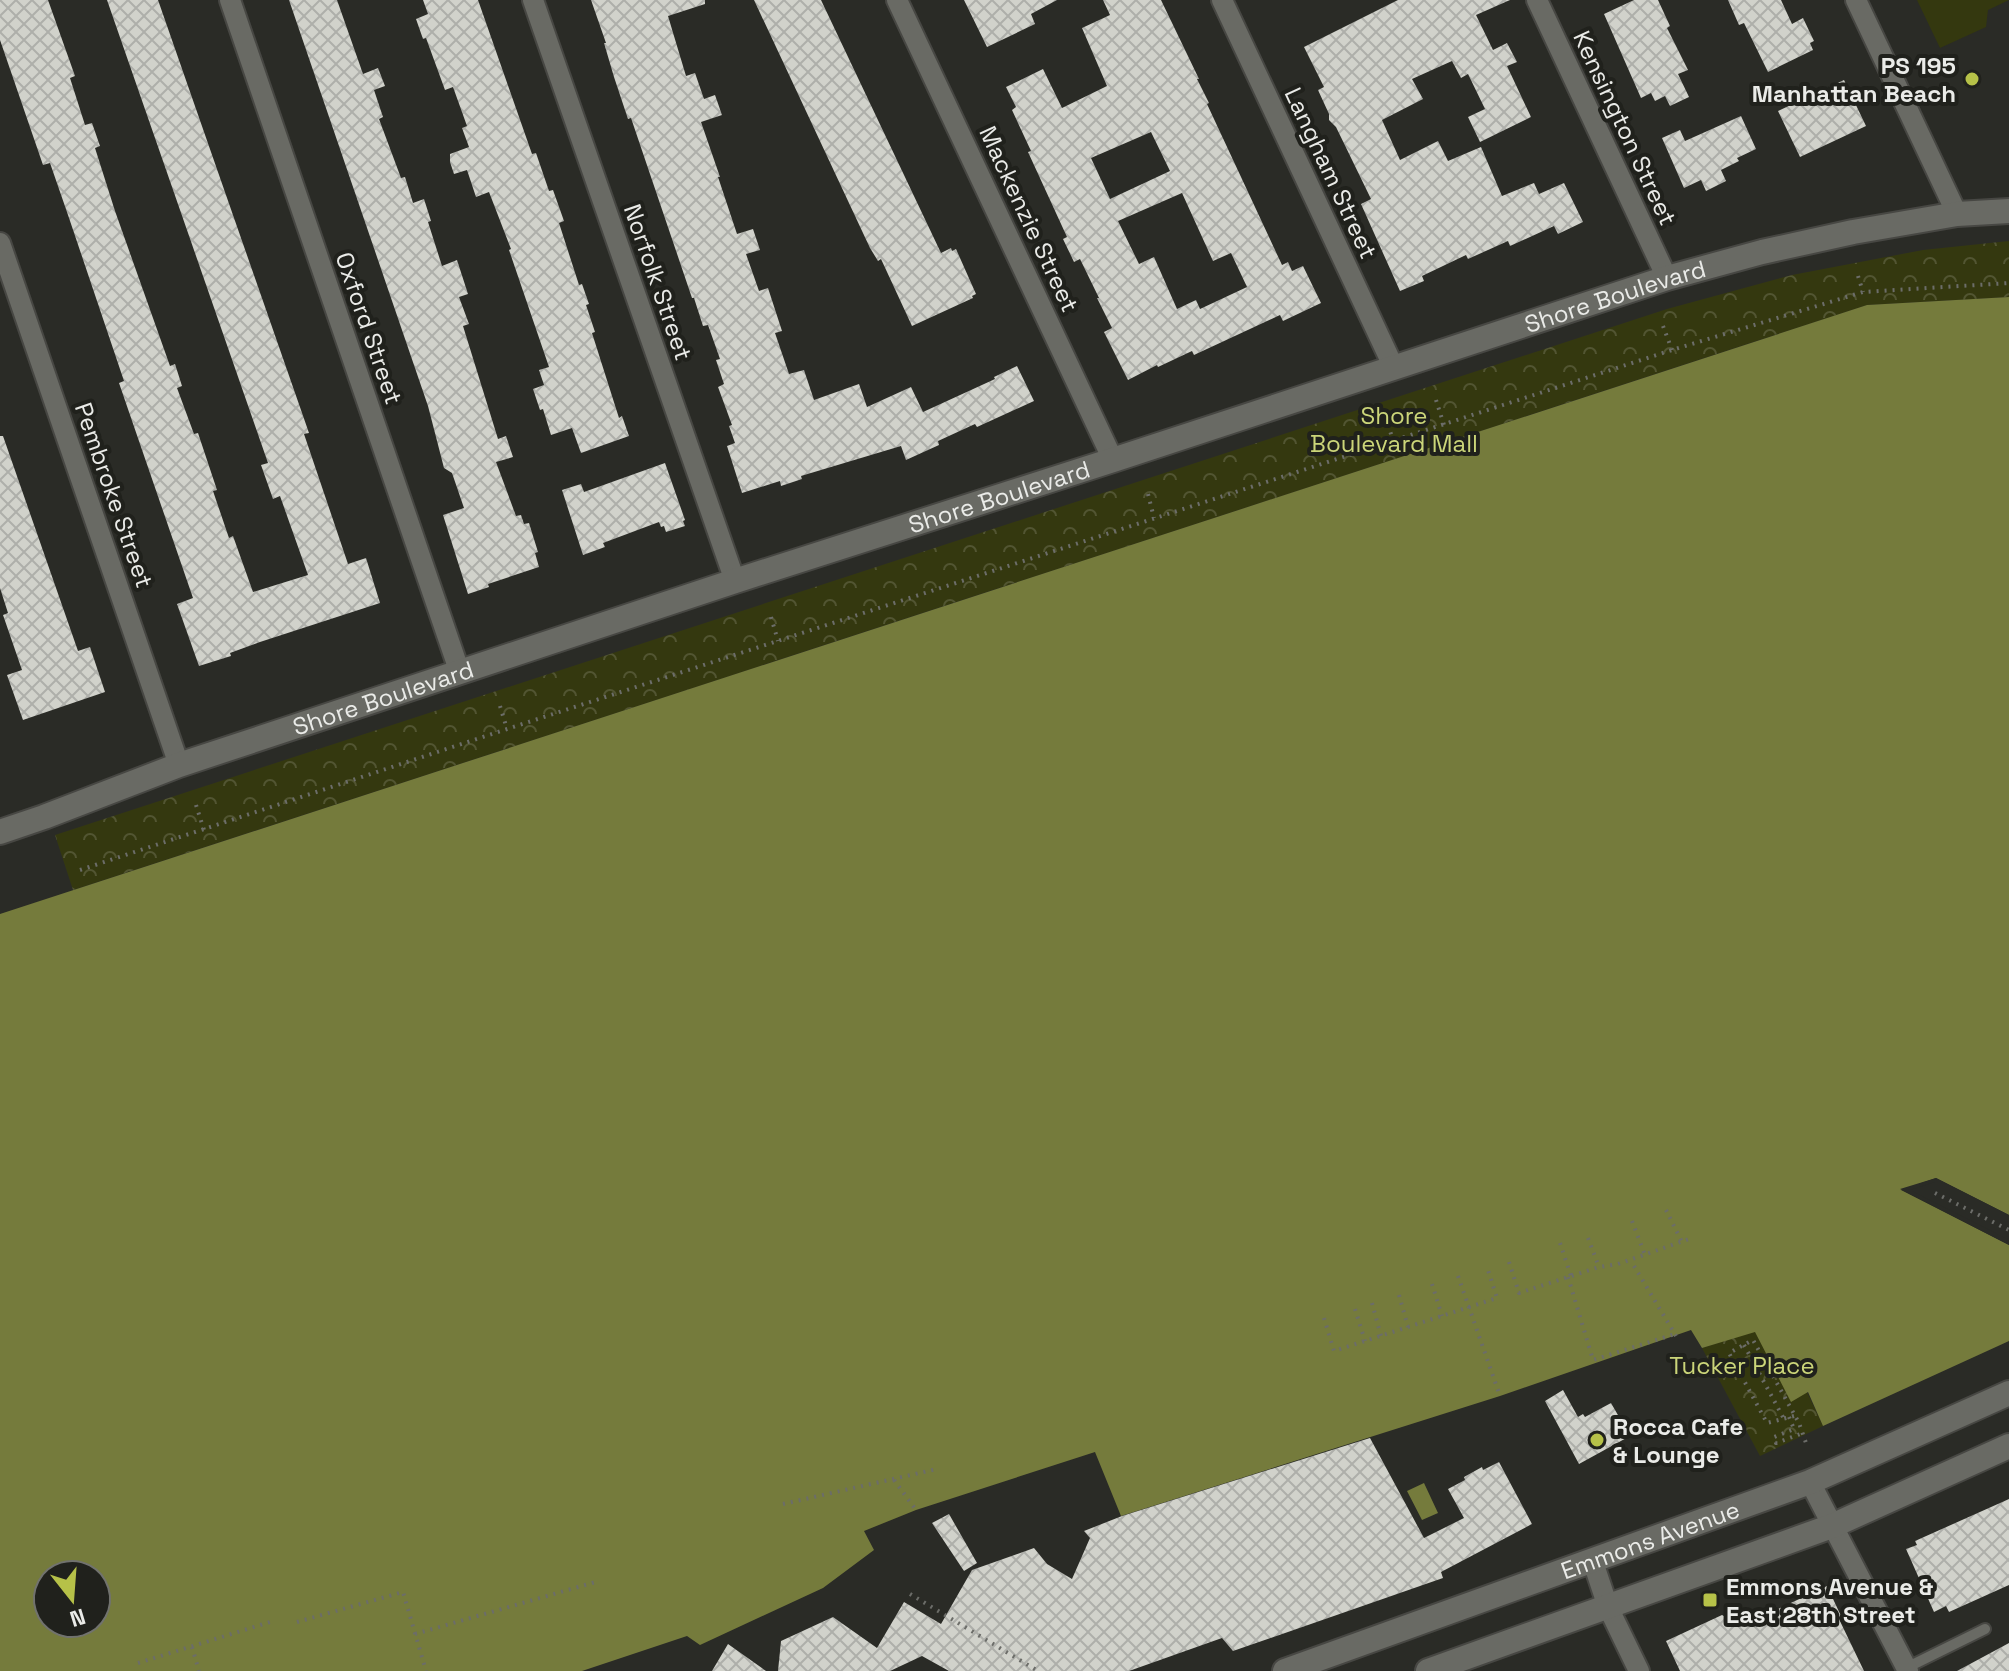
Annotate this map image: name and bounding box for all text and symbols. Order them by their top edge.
street label: Kensington Street [1566,26,1684,230]
place label: PS 195 Manhattan Beach [1752,50,1956,109]
marker: PS 195 Manhattan Beach [1963,70,1981,88]
street label: Langham Street [1278,82,1384,264]
street label: Mackenzie Street [972,121,1086,317]
street label: Norfolk Street [617,200,699,364]
street label: Oxford Street [329,248,409,408]
street label: Shore Boulevard [1520,253,1709,339]
street label: Pembroke Street [68,398,160,592]
park label: Shore Boulevard Mall [1310,400,1478,459]
street label: Shore Boulevard [904,453,1094,540]
street label: Shore Boulevard [288,653,477,742]
park label: Tucker Place [1669,1350,1815,1381]
place label: Rocca Cafe & Lounge [1613,1411,1743,1470]
marker: Rocca Cafe & Lounge [1588,1431,1606,1449]
street label: Emmons Avenue [1557,1493,1744,1586]
north arrow [32,1559,112,1639]
place label: Emmons Avenue & East 28th Street [1726,1571,1933,1630]
marker: Emmons Avenue & East 28th Street [1701,1591,1719,1609]
text: N [67,1603,89,1634]

